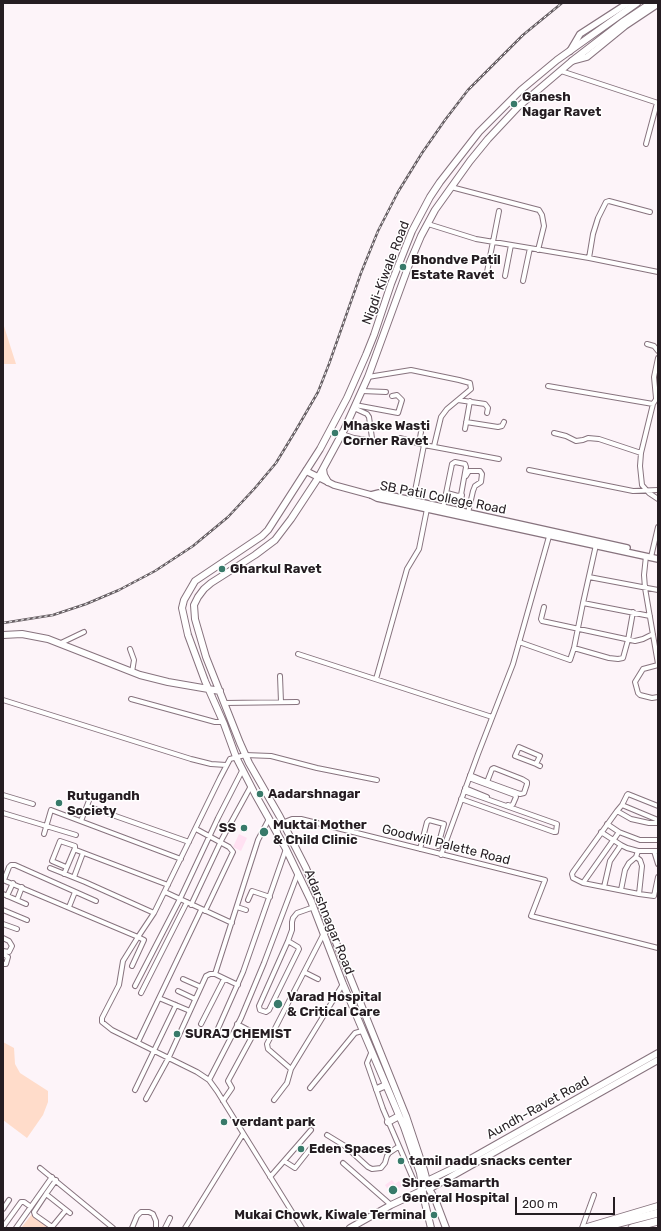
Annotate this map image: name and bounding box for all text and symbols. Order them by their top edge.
place label: Ganesh Nagar Ravet [522,89,601,120]
marker: Ganesh Nagar Ravet [509,99,519,109]
street label: Nigdi-Kiwale Road [359,219,413,327]
place label: Bhondve Patil Estate Ravet [411,252,501,283]
marker: Bhondve Patil Estate Ravet [398,262,408,272]
place label: Mhaske Wasti Corner Ravet [343,418,430,449]
marker: Mhaske Wasti Corner Ravet [330,428,340,438]
street label: SB Patil College Road [378,478,508,518]
place label: Gharkul Ravet [230,561,321,577]
marker: Gharkul Ravet [217,564,227,574]
place label: Aadarshnagar [268,786,360,802]
place label: Rutugandh Society [67,788,140,819]
marker: Aadarshnagar [255,789,265,799]
marker: Rutugandh Society [54,798,64,808]
place label: Muktai Mother & Child Clinic [273,817,367,848]
place label: SS [219,820,236,836]
street label: Goodwill Palette Road [380,821,512,869]
marker: SS [239,823,249,833]
marker: Muktai Mother & Child Clinic [258,826,270,838]
street label: Adarshnagar Road [301,867,357,977]
place label: Varad Hospital & Critical Care [287,989,382,1020]
marker: Varad Hospital & Critical Care [272,998,284,1010]
place label: SURAJ CHEMIST [185,1026,292,1042]
marker: SURAJ CHEMIST [172,1029,182,1039]
street label: Aundh-Ravet Road [484,1073,592,1143]
place label: verdant park [232,1114,315,1130]
marker: verdant park [219,1117,229,1127]
place label: Eden Spaces [309,1141,391,1157]
marker: Eden Spaces [296,1144,306,1154]
place label: tamil nadu snacks center [409,1153,572,1169]
marker: tamil nadu snacks center [396,1156,406,1166]
place label: Shree Samarth General Hospital [402,1175,509,1206]
marker: Shree Samarth General Hospital [387,1184,399,1196]
scale bar [517,1189,617,1215]
text: 200 m [522,1197,558,1211]
place label: Mukai Chowk, Kiwale Terminal [234,1207,426,1223]
marker: Mukai Chowk, Kiwale Terminal [429,1210,439,1220]

